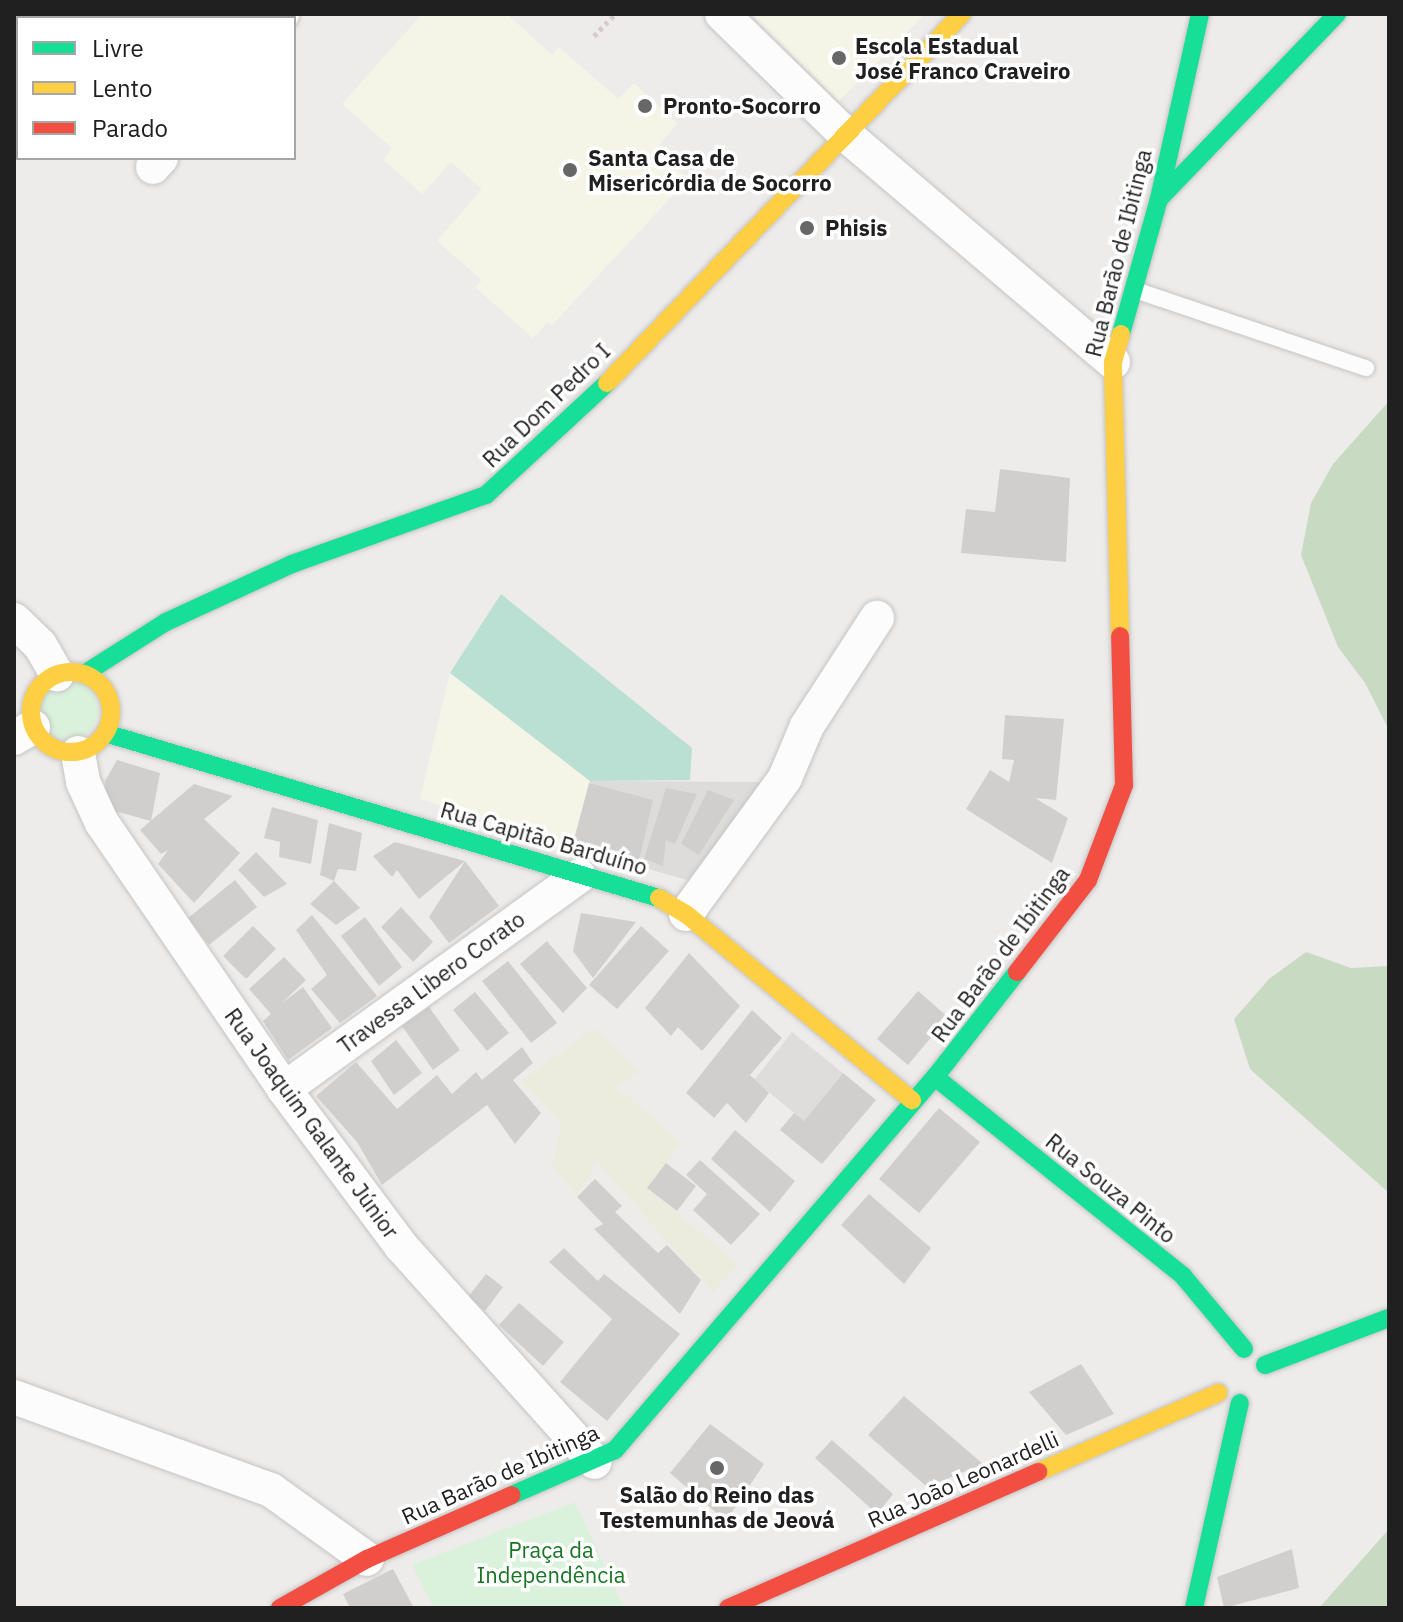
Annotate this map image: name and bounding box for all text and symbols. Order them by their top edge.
legend [16,16,296,160]
text: Livre [92,32,144,64]
place label: Escola Estadual José Franco Craveiro [855,32,1070,84]
marker: Escola Estadual José Franco Craveiro [830,49,848,67]
text: Lento [92,72,152,104]
place label: Pronto-Socorro [663,93,821,119]
marker: Pronto-Socorro [634,95,656,117]
text: Parado [92,112,168,144]
place label: Santa Casa de Misericórdia de Socorro [588,144,832,196]
street label: Rua Barão de Ibitinga [1079,146,1157,360]
marker: Santa Casa de Misericórdia de Socorro [559,159,581,181]
place label: Phisis [825,215,887,241]
marker: Phisis [796,217,818,239]
street label: Rua Dom Pedro I [477,338,615,472]
street label: Rua Capitão Barduíno [438,796,650,880]
street label: Rua Barão de Ibitinga [925,861,1075,1047]
street label: Travessa Libero Corato [332,905,530,1059]
street label: Rua Joaquim Galante Júnior [220,1003,404,1243]
street label: Rua Souza Pinto [1041,1128,1181,1248]
street label: Rua Barão de Ibitinga [397,1419,603,1529]
street label: Rua João Leonardelli [864,1425,1062,1533]
marker: Salão do Reino das Testemunhas de Jeová [708,1459,726,1477]
place label: Salão do Reino das Testemunhas de Jeová [599,1481,835,1532]
park label: Praça da Independência [476,1536,626,1588]

